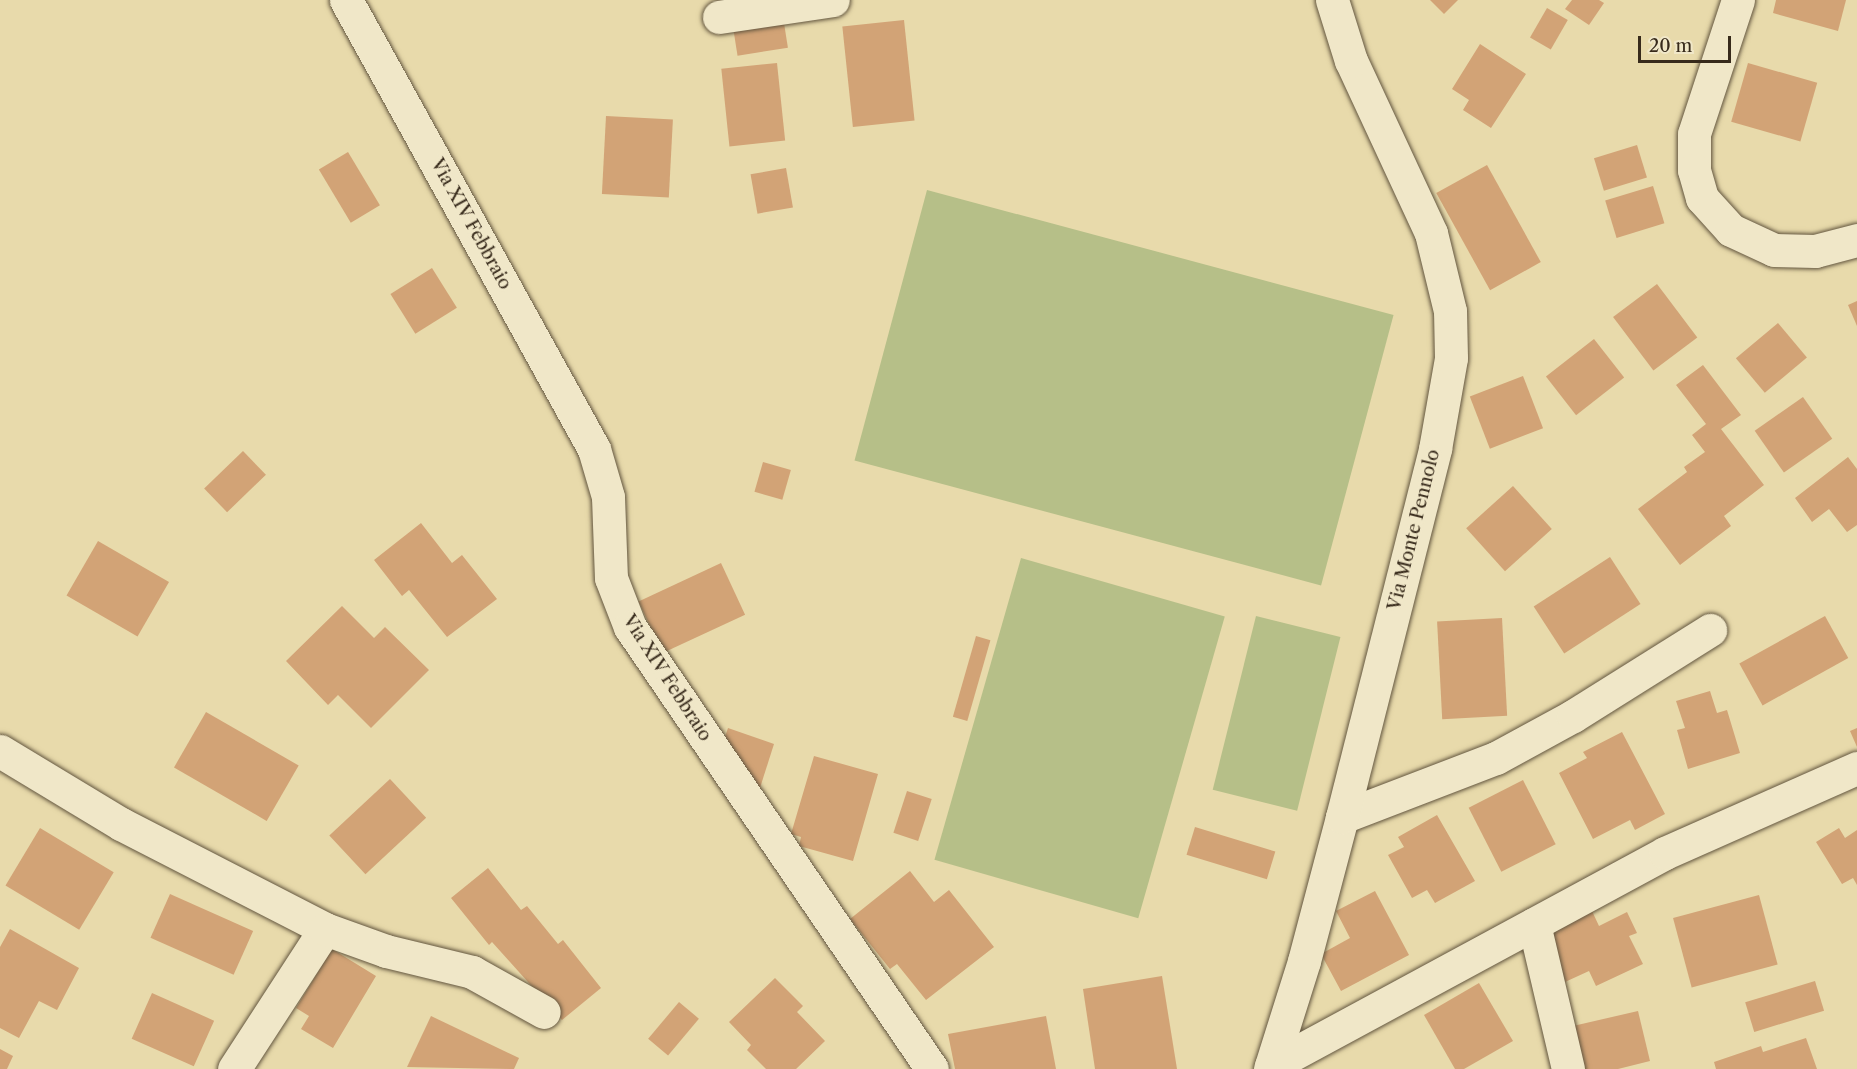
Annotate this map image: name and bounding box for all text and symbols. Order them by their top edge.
scale bar [1641,24,1734,62]
text: 20 m [1649,35,1692,57]
street label: Via XIV Febbraio [426,154,516,294]
street label: Via Monte Pennolo [1384,447,1444,613]
street label: Via XIV Febbraio [618,610,716,746]

